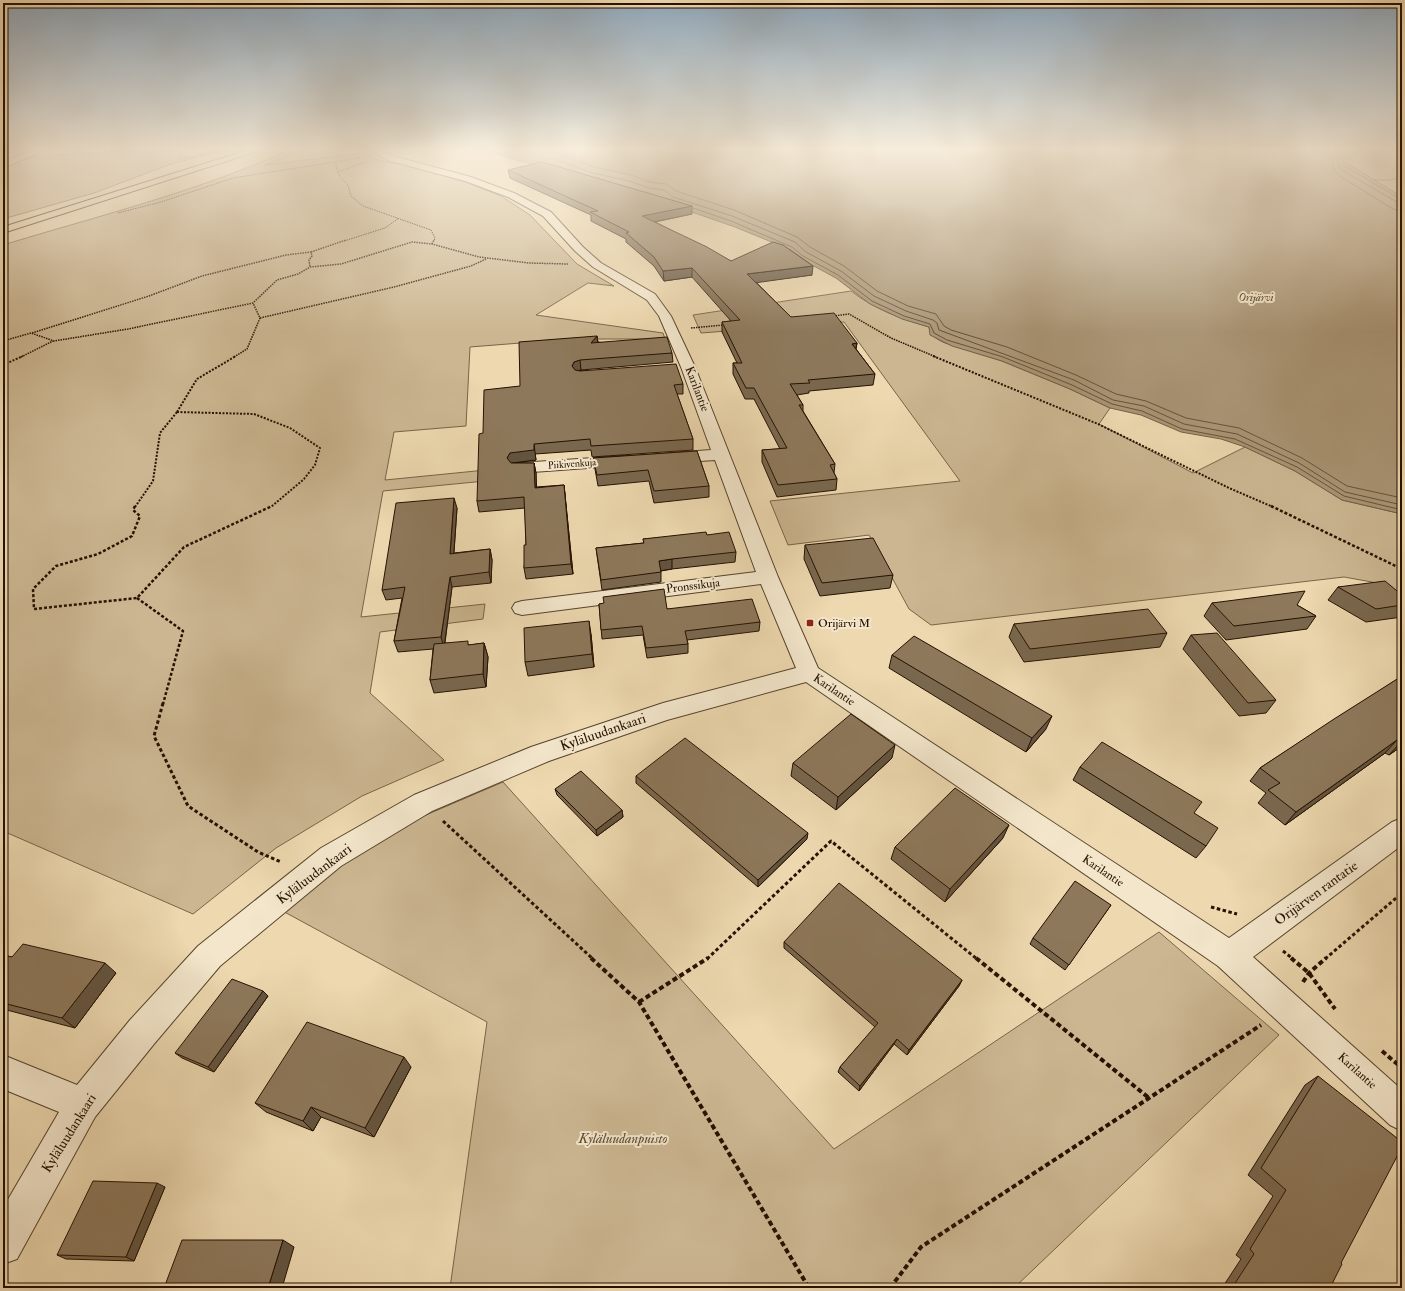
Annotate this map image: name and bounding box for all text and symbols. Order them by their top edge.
water label: Orijärvi [1239,291,1273,305]
street label: Karilantie [682,364,712,414]
street label: Piikivenkuja [547,456,598,473]
street label: Pronssikuja [665,575,722,597]
place label: Orijärvi M [818,616,871,631]
marker: Orijärvi M [805,618,815,628]
street label: Karilantie [810,671,858,709]
street label: Kyläluudankaari [558,709,649,756]
street label: Kyläluudankaari [273,840,356,909]
street label: Karilantie [1079,852,1127,890]
street label: Orijärven rantatie [1271,857,1361,929]
street label: Karilantie [1334,1050,1380,1092]
street label: Kyläluudankaari [38,1090,101,1176]
park label: Kyläluudanpuisto [577,1130,668,1147]

